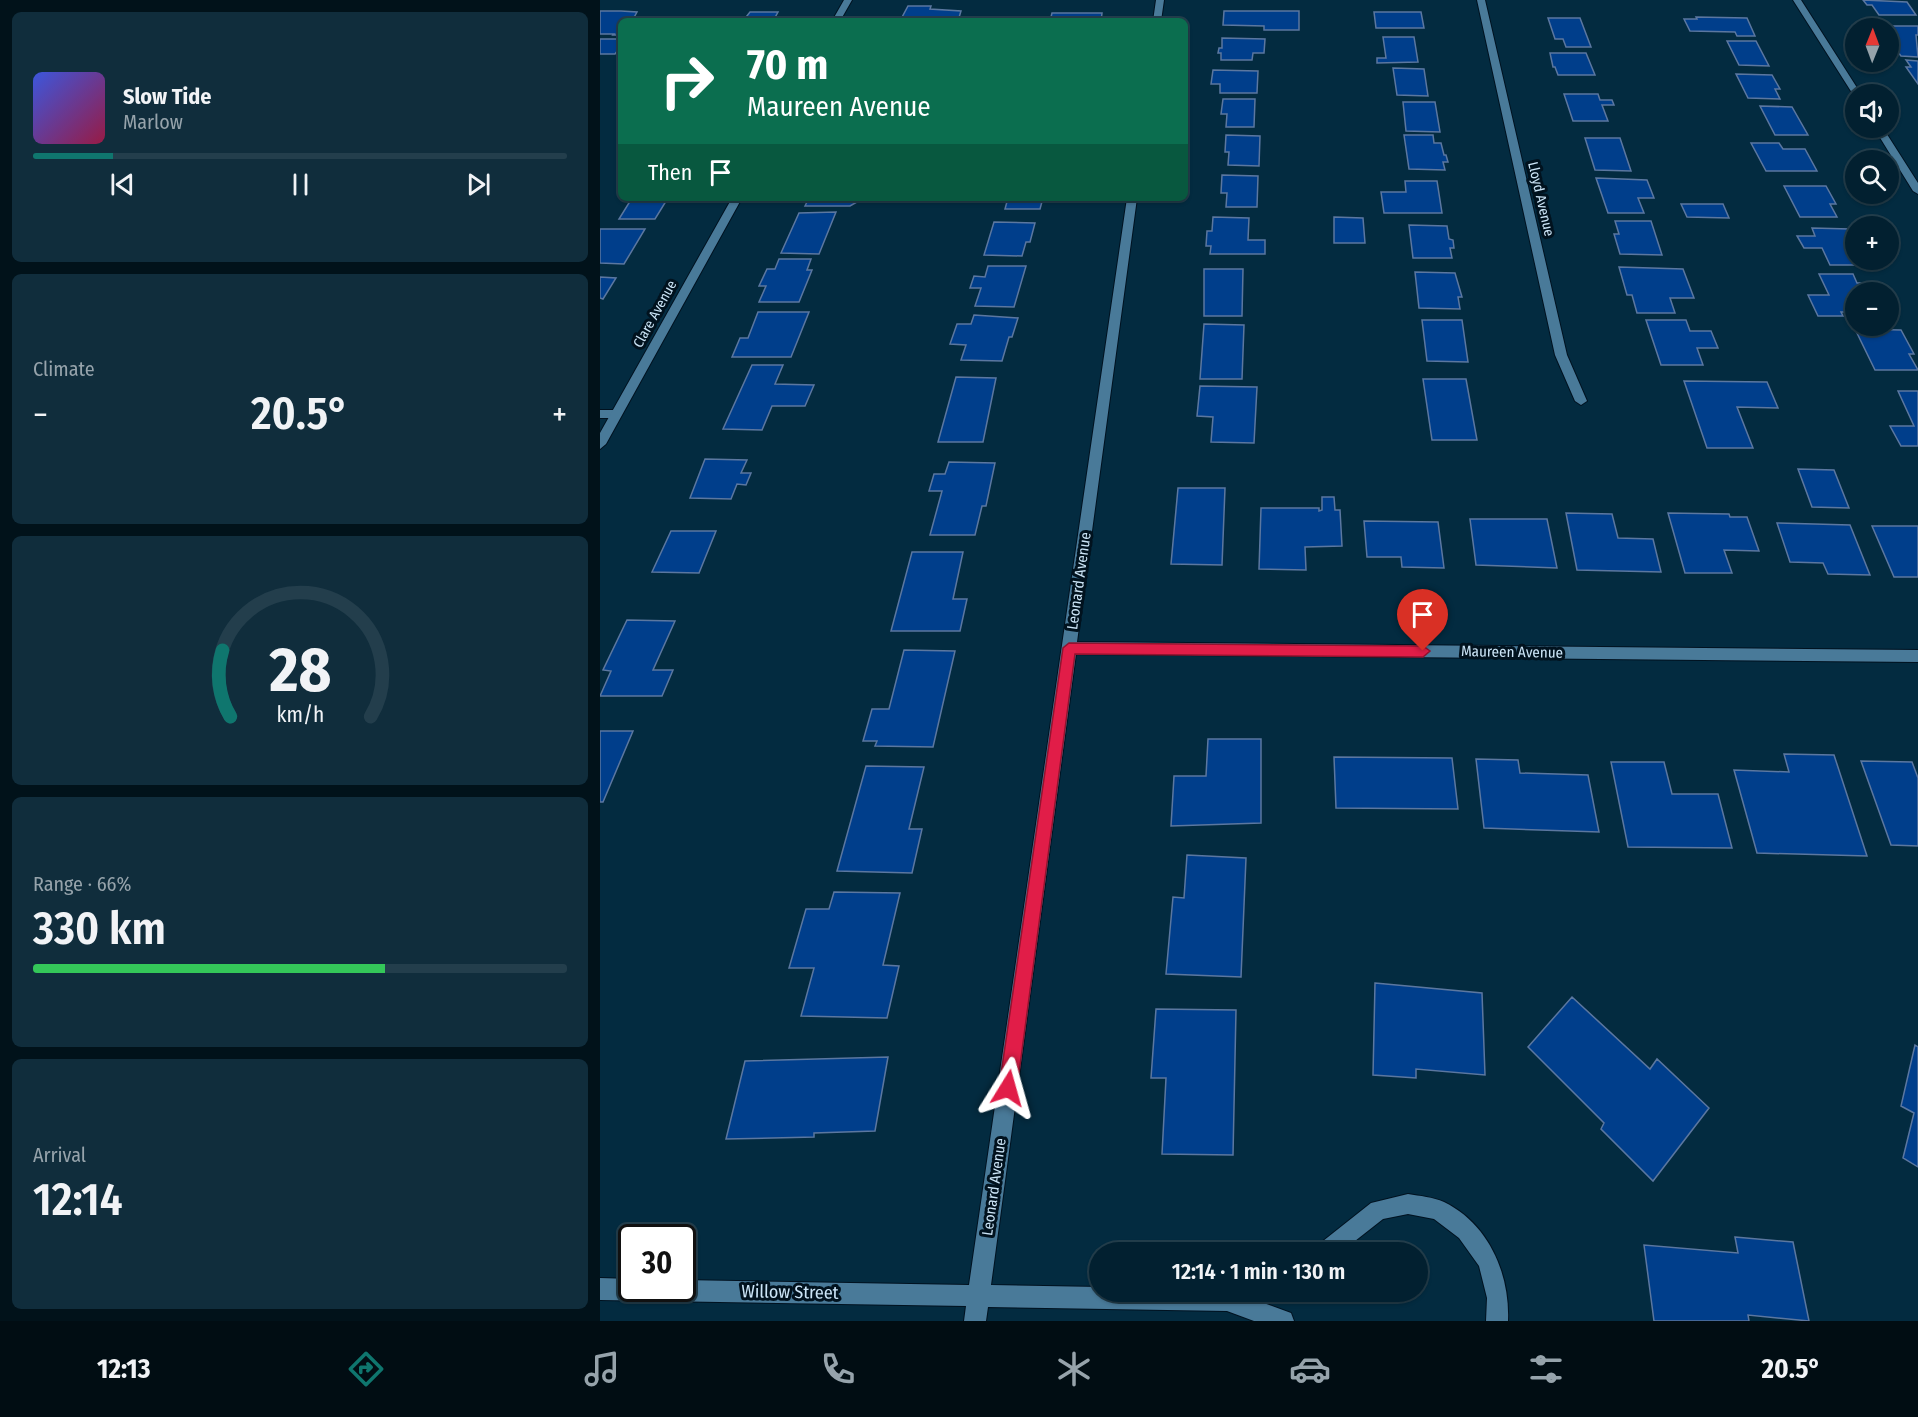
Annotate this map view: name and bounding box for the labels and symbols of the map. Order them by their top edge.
north arrow [1845,18,1899,72]
street label: Lloyd Avenue [1524,160,1558,238]
street label: Clare Avenue [630,277,680,351]
street label: Leonard Avenue [1063,531,1095,631]
pin [1397,589,1448,651]
street label: Maureen Avenue [1461,642,1563,662]
position arrow [976,1056,1040,1120]
street label: Leonard Avenue [978,1137,1010,1237]
speed limit sign: 30 [618,1224,696,1302]
street label: Willow Street [741,1280,839,1304]

